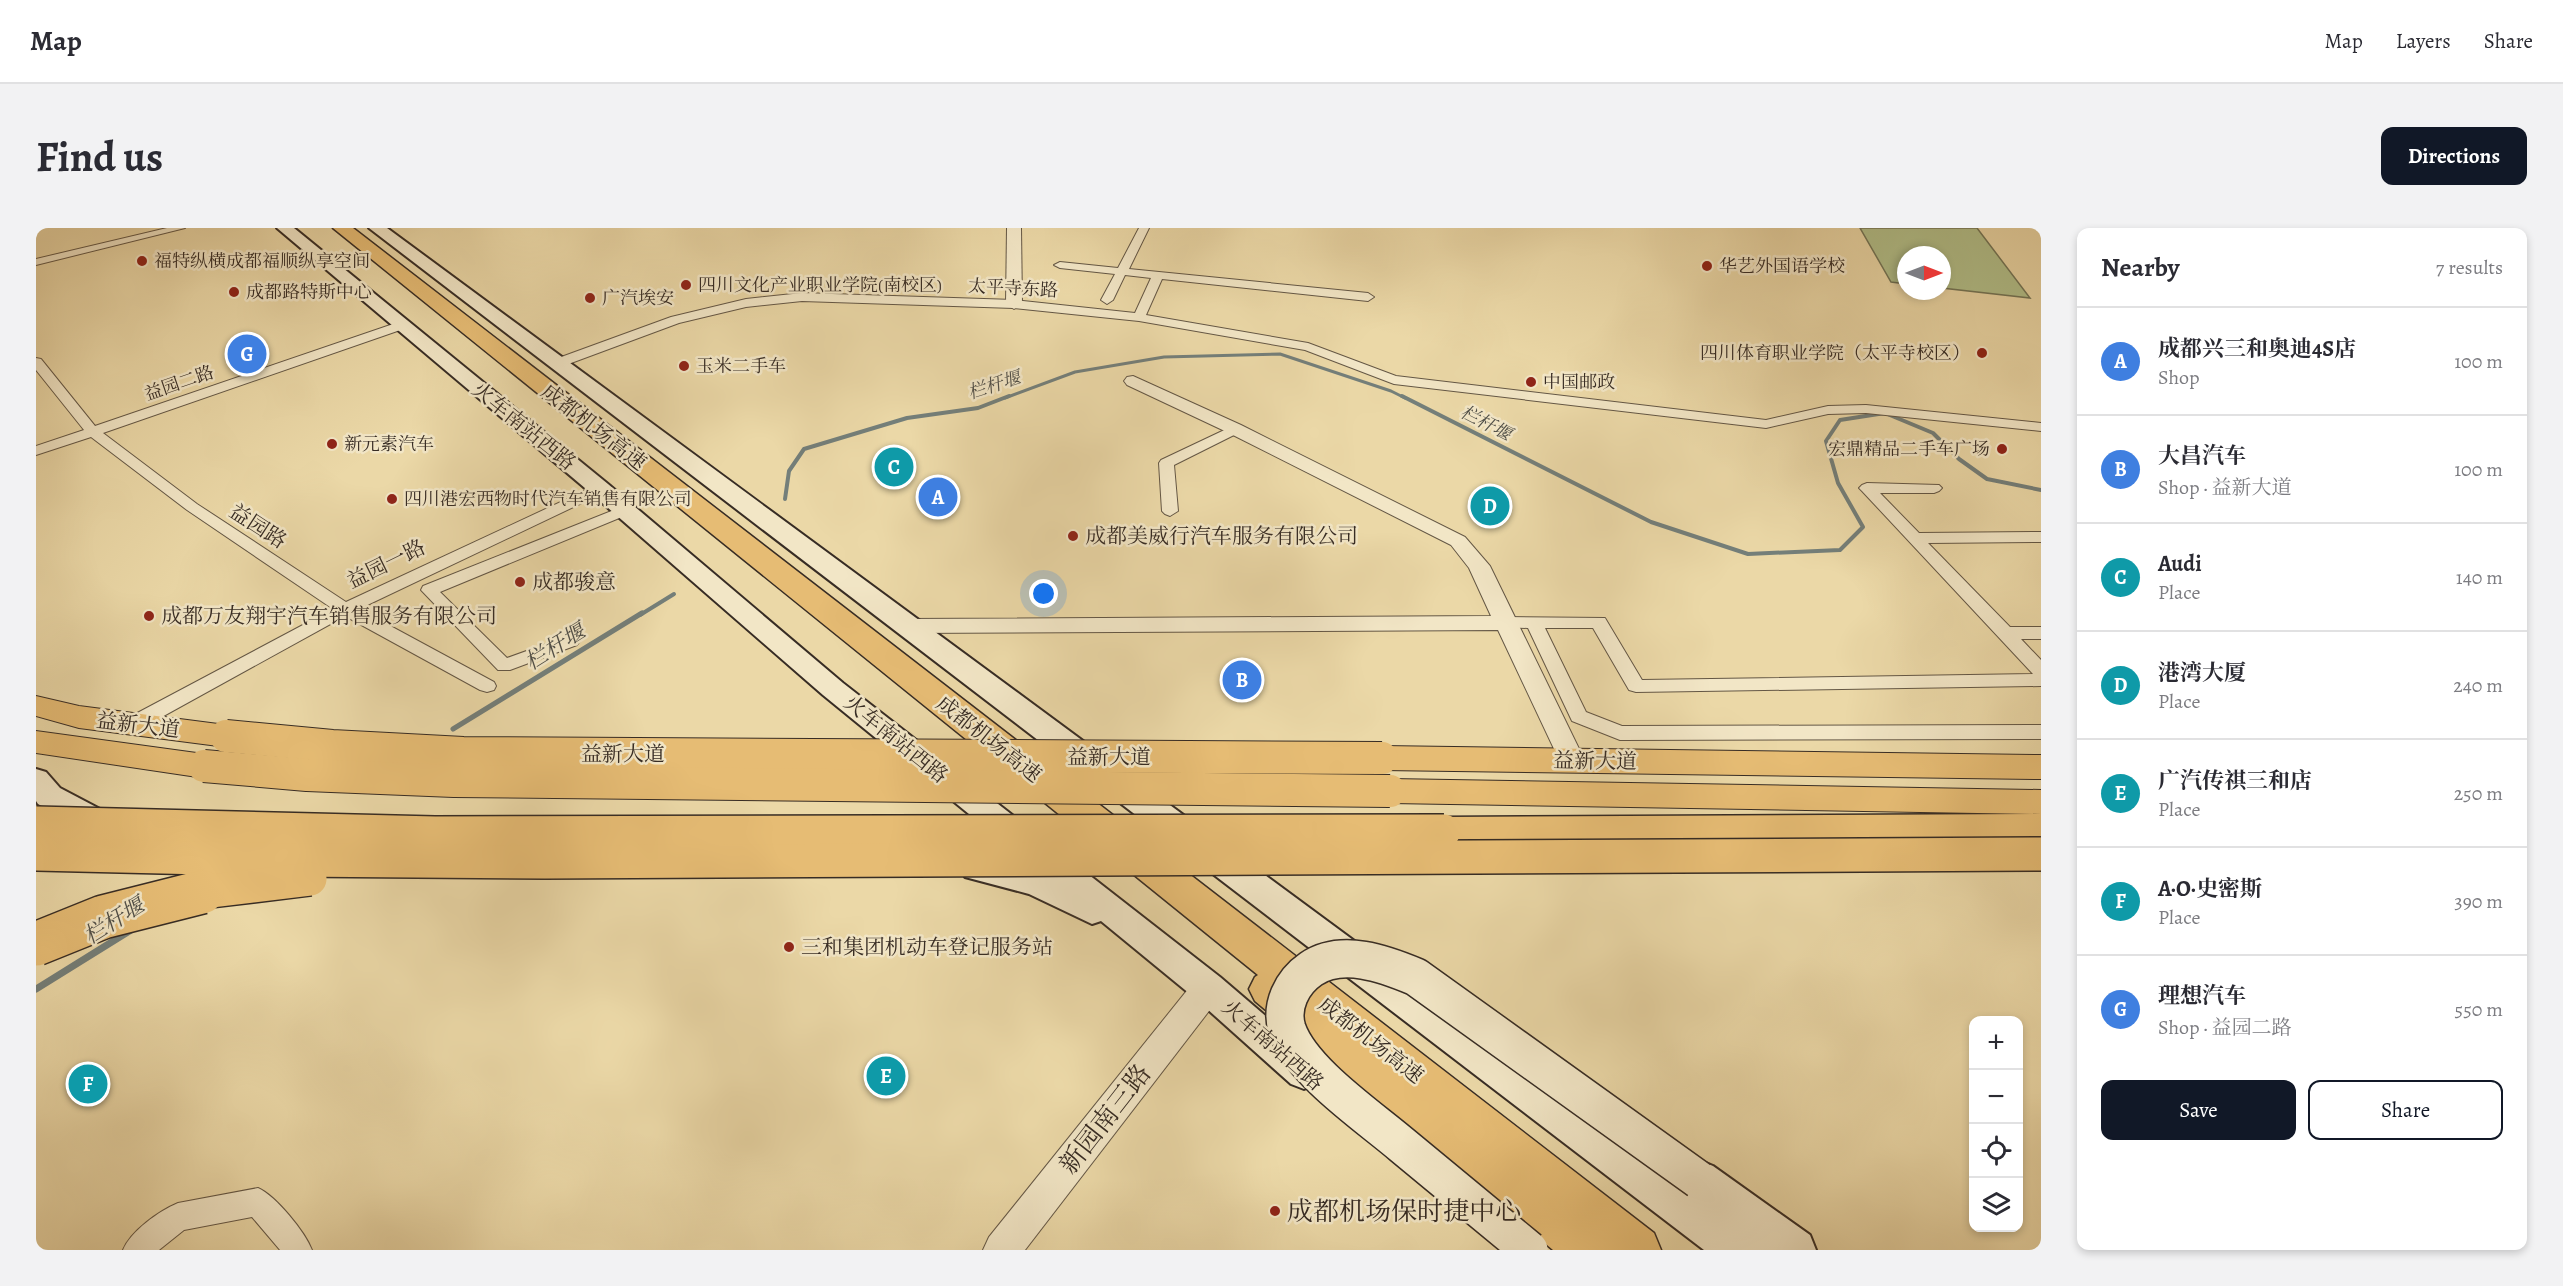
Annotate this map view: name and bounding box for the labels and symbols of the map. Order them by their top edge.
north arrow [1897,246,1951,300]
place label: 福特纵横成都福顺纵享空间 [154,249,370,273]
marker: 福特纵横成都福顺纵享空间 [135,254,149,268]
place label: 华艺外国语学校 [1719,254,1845,278]
marker: 华艺外国语学校 [1700,259,1714,273]
place label: 四川文化产业职业学院(南校区) [698,273,942,297]
street label: 太平寺东路 [967,274,1059,302]
marker: 四川文化产业职业学院(南校区) [679,278,693,292]
place label: 成都路特斯中心 [246,280,372,304]
marker: 成都路特斯中心 [227,285,241,299]
place label: 广汽埃安 [602,286,674,310]
marker: 广汽埃安 [583,291,597,305]
pin: G [228,332,266,376]
place label: 四川体育职业学院（太平寺校区） [1700,341,1970,365]
marker: 四川体育职业学院（太平寺校区） [1975,346,1989,360]
place label: 玉米二手车 [696,354,786,378]
marker: 玉米二手车 [677,359,691,373]
street label: 益园二路 [141,360,217,406]
water label: 栏杆堰 [965,364,1026,405]
place label: 中国邮政 [1543,370,1615,394]
street label: 火车南站西路 [466,375,582,477]
marker: 中国邮政 [1524,375,1538,389]
street label: 成都机场高速 [536,377,652,477]
water label: 栏杆堰 [1456,400,1518,447]
place label: 新元素汽车 [344,432,434,456]
marker: 新元素汽车 [325,437,339,451]
place label: 宏鼎精品二手车广场 [1828,437,1990,461]
marker: 宏鼎精品二手车广场 [1995,442,2009,456]
pin: C [874,444,914,490]
pin: A [918,474,958,520]
pin: D [1470,484,1510,528]
place label: 四川港宏西物时代汽车销售有限公司 [404,487,692,511]
marker: 四川港宏西物时代汽车销售有限公司 [385,492,399,506]
street label: 益园路 [224,497,292,555]
place label: 成都美威行汽车服务有限公司 [1085,522,1358,550]
marker: 成都美威行汽车服务有限公司 [1066,529,1080,543]
street label: 益园一路 [342,533,430,595]
place label: 成都骏意 [532,568,616,596]
marker: 成都骏意 [513,575,527,589]
your location [1029,579,1058,608]
place label: 成都万友翔宇汽车销售服务有限公司 [161,602,497,630]
marker: 成都万友翔宇汽车销售服务有限公司 [142,609,156,623]
water label: 栏杆堰 [519,615,594,677]
pin: B [1222,658,1262,702]
street label: 火车南站西路 [838,688,954,790]
street label: 成都机场高速 [931,689,1047,789]
street label: 益新大道 [95,706,181,744]
street label: 益新大道 [581,740,665,768]
street label: 益新大道 [1067,743,1151,771]
street label: 益新大道 [1553,746,1637,776]
water label: 栏杆堰 [78,889,153,951]
place label: 三和集团机动车登记服务站 [801,933,1053,961]
marker: 三和集团机动车登记服务站 [782,940,796,954]
street label: 成都机场高速 [1313,990,1429,1090]
street label: 火车南站西路 [1216,993,1330,1097]
pin: E [866,1054,906,1098]
street label: 新园南三路 [1051,1057,1159,1181]
pin: F [68,1062,108,1106]
place label: 成都机场保时捷中心 [1287,1194,1521,1229]
marker: 成都机场保时捷中心 [1268,1204,1282,1218]

